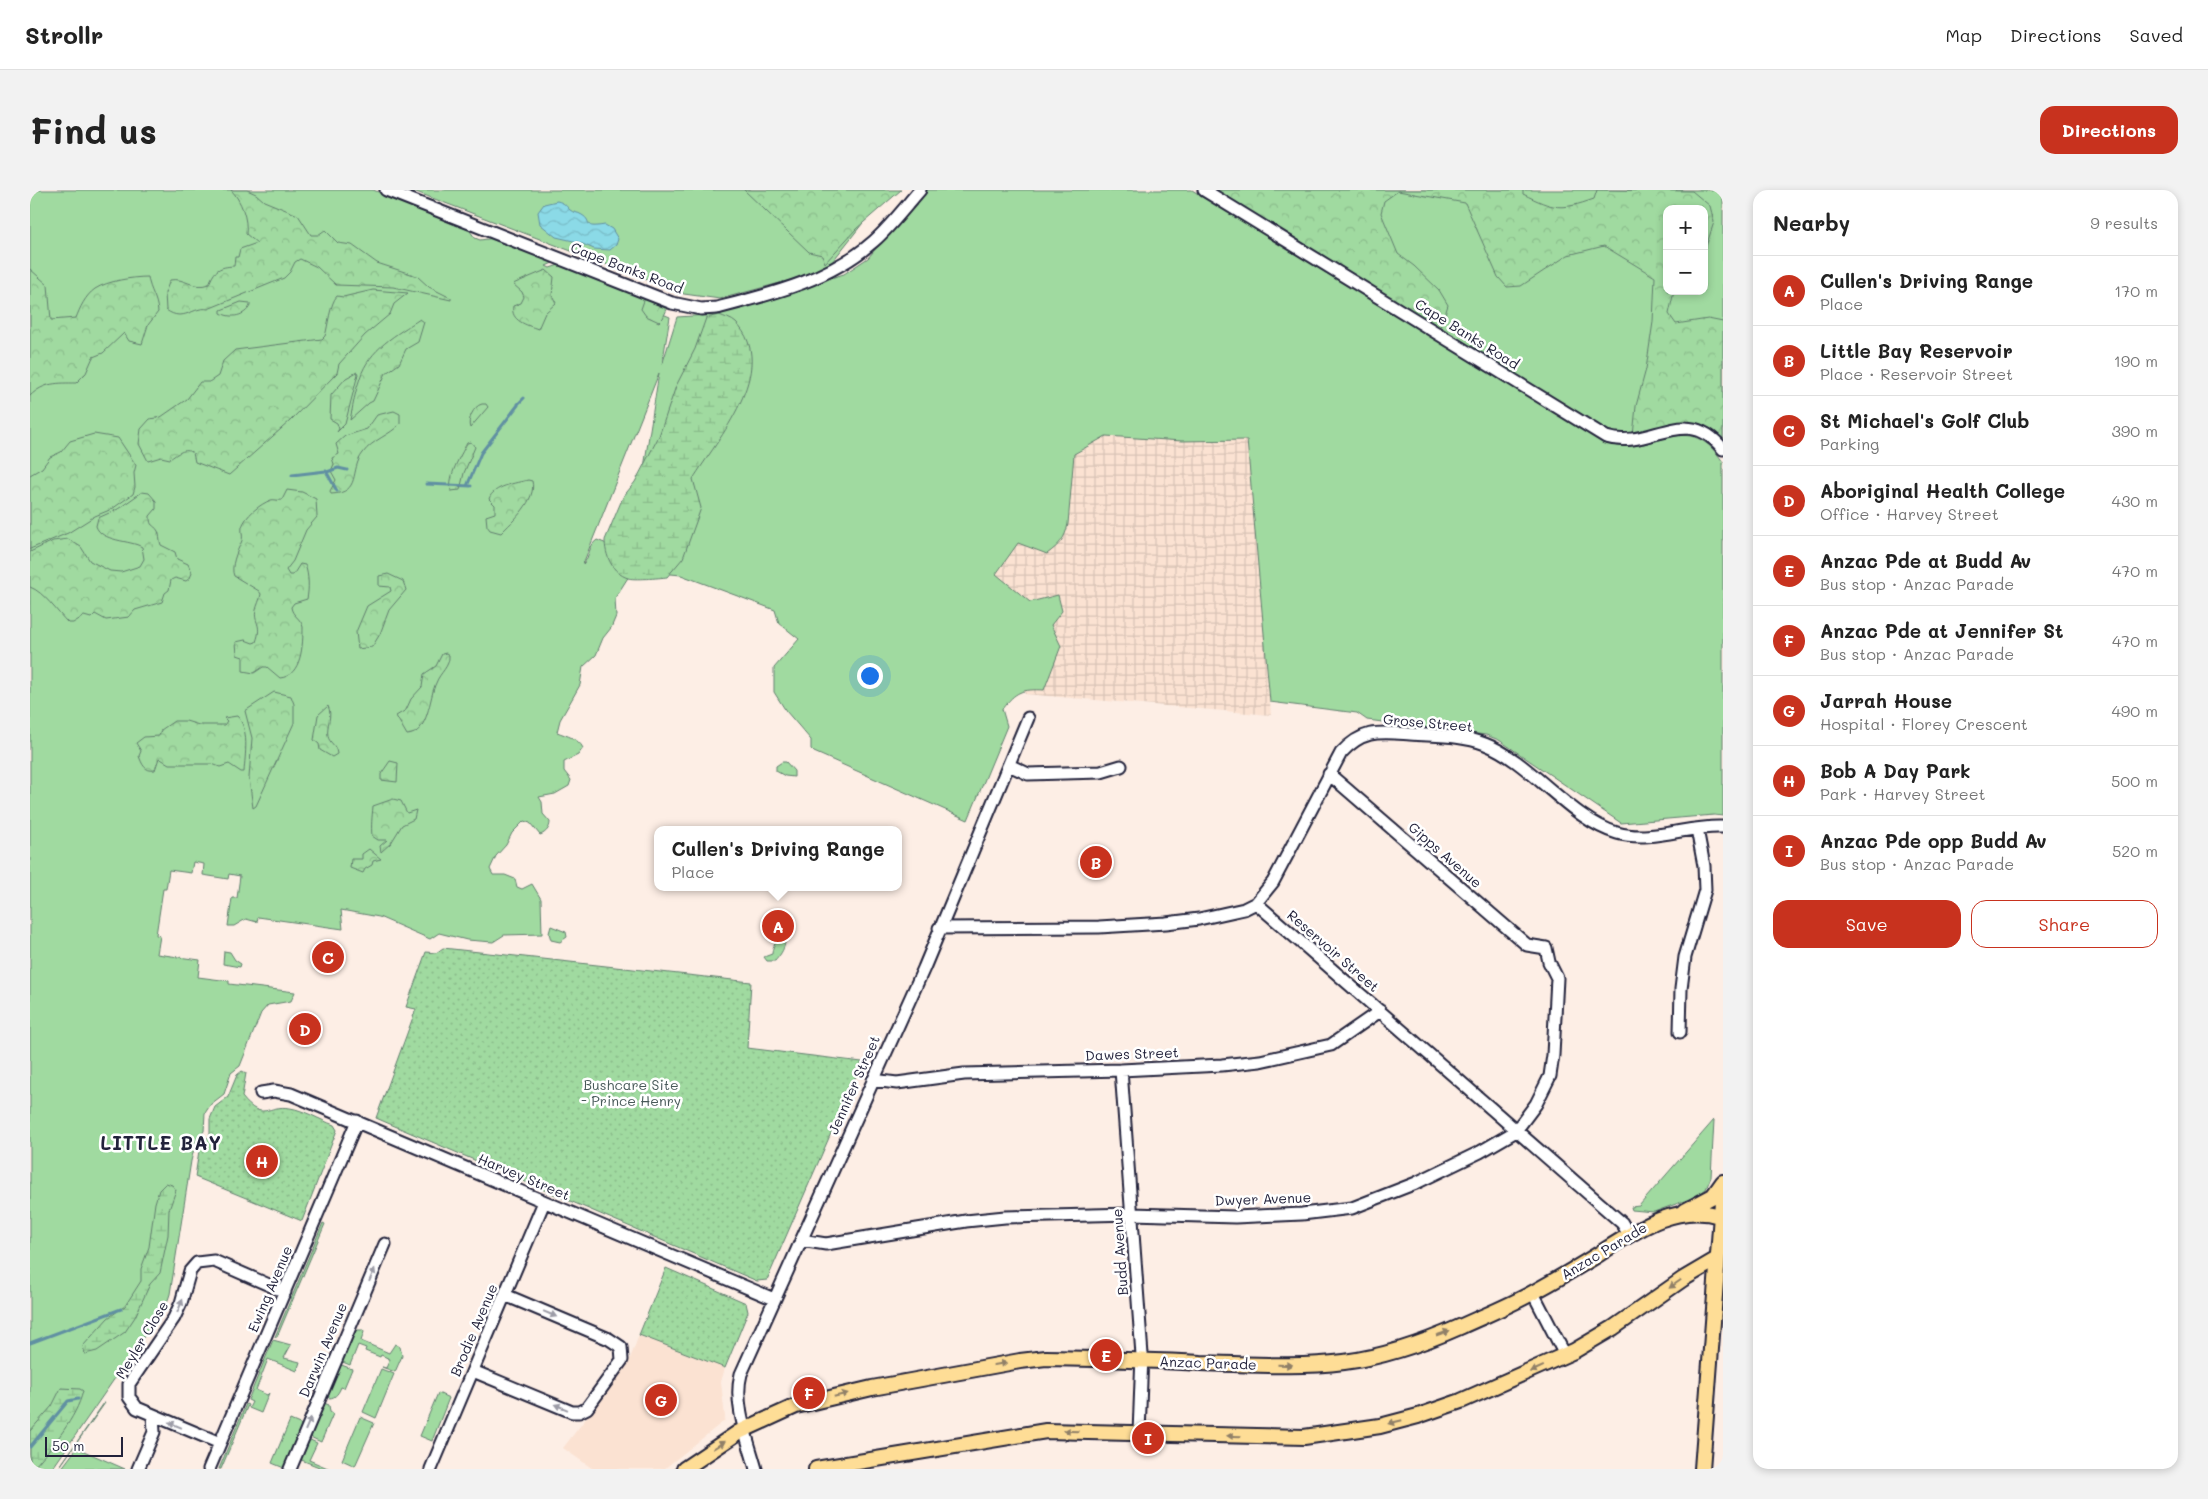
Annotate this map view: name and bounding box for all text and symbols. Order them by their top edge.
text: Strollr [25,19,103,50]
text: Map [1945,23,1982,47]
text: Directions [2010,23,2102,47]
text: Saved [2130,23,2183,47]
button: Directions [2040,106,2178,154]
text: Find us [30,107,157,153]
map controls [1663,205,1708,295]
button: + [1663,205,1708,250]
text: Nearby [1773,209,1850,236]
text: 9 results [2090,212,2158,233]
street label: Cape Banks Road [568,237,686,298]
button: − [1663,250,1708,295]
text: Cullen's Driving Range [1820,268,2033,293]
text: A [1783,280,1795,301]
text: 170 m [2114,280,2158,301]
text: Place [1820,293,1863,314]
street label: Cape Banks Road [1412,294,1523,373]
text: Little Bay Reservoir [1820,338,2013,363]
text: B [1784,350,1794,371]
text: 190 m [2114,350,2158,371]
text: Place · Reservoir Street [1820,363,2013,384]
text: St Michael's Golf Club [1820,408,2029,433]
text: C [1783,420,1795,441]
text: 390 m [2111,420,2158,441]
text: Parking [1820,433,1879,454]
text: Aboriginal Health College [1820,478,2065,503]
text: D [1783,490,1795,511]
text: 430 m [2111,490,2158,511]
text: Office · Harvey Street [1820,503,1999,524]
text: Anzac Pde at Budd Av [1820,548,2031,573]
text: E [1784,560,1794,581]
text: 470 m [2112,560,2158,581]
text: Bus stop · Anzac Parade [1820,573,2014,594]
text: Anzac Pde at Jennifer St [1820,618,2063,643]
text: F [1784,630,1794,651]
text: 470 m [2112,630,2158,651]
text: Bus stop · Anzac Parade [1820,643,2014,664]
your location [857,663,883,689]
text: Jarrah House [1820,688,1952,713]
text: G [1783,700,1795,721]
text: 490 m [2111,700,2158,721]
street label: Grose Street [1382,709,1474,736]
text: Hospital · Florey Crescent [1820,713,2028,734]
text: Bob A Day Park [1820,758,1971,783]
text: H [1783,770,1795,791]
text: 500 m [2111,770,2158,791]
text: Park · Harvey Street [1820,783,1986,804]
street label: Gipps Avenue [1405,817,1486,892]
popup [654,826,902,891]
text: Anzac Pde opp Budd Av [1820,828,2046,853]
text: Cullen's Driving Range [671,836,885,861]
text: I [1785,840,1793,861]
text: 520 m [2112,840,2158,861]
pin: B [1080,843,1112,881]
text: Bus stop · Anzac Parade [1820,853,2014,874]
text: Place [671,861,715,882]
button: Save [1773,900,1961,948]
button: Share [1971,900,2158,948]
street label: Reservoir Street [1283,905,1383,996]
pin: A [762,907,794,945]
pin: C [312,938,344,976]
pin: D [289,1010,321,1048]
street label: Jennifer Street [823,1032,884,1137]
street label: Dawes Street [1085,1042,1179,1065]
park label: Bushcare Site - Prince Henry [581,1075,681,1110]
district label: LITTLE BAY [100,1130,222,1155]
pin: H [246,1142,278,1180]
street label: Harvey Street [475,1149,573,1204]
street label: Dwyer Avenue [1214,1187,1311,1210]
street label: Budd Avenue [1107,1208,1132,1296]
street label: Anzac Parade [1557,1217,1650,1284]
street label: Ewing Avenue [243,1243,296,1335]
one-way arrow [369,1268,377,1282]
one-way arrow [1668,1279,1682,1289]
street label: Brodie Avenue [445,1281,502,1379]
street label: Meyler Close [111,1297,172,1382]
one-way arrow [177,1298,184,1313]
street label: Darwin Avenue [294,1300,351,1400]
one-way arrow [543,1310,557,1318]
one-way arrow [1436,1329,1451,1337]
pin: E [1090,1336,1122,1374]
street label: Anzac Parade [1159,1351,1257,1374]
one-way arrow [993,1360,1009,1368]
one-way arrow [1277,1361,1293,1369]
one-way arrow [1530,1365,1544,1373]
pin: F [793,1374,825,1412]
pin: G [645,1381,677,1419]
one-way arrow [833,1391,848,1399]
one-way arrow [554,1402,568,1410]
one-way arrow [305,1417,313,1431]
one-way arrow [1388,1418,1403,1426]
pin: I [1132,1419,1164,1457]
one-way arrow [168,1420,182,1428]
one-way arrow [1063,1427,1079,1435]
one-way arrow [1226,1432,1242,1440]
scale bar [45,1434,122,1457]
text: 50 m [52,1436,84,1455]
one-way arrow [712,1440,725,1449]

